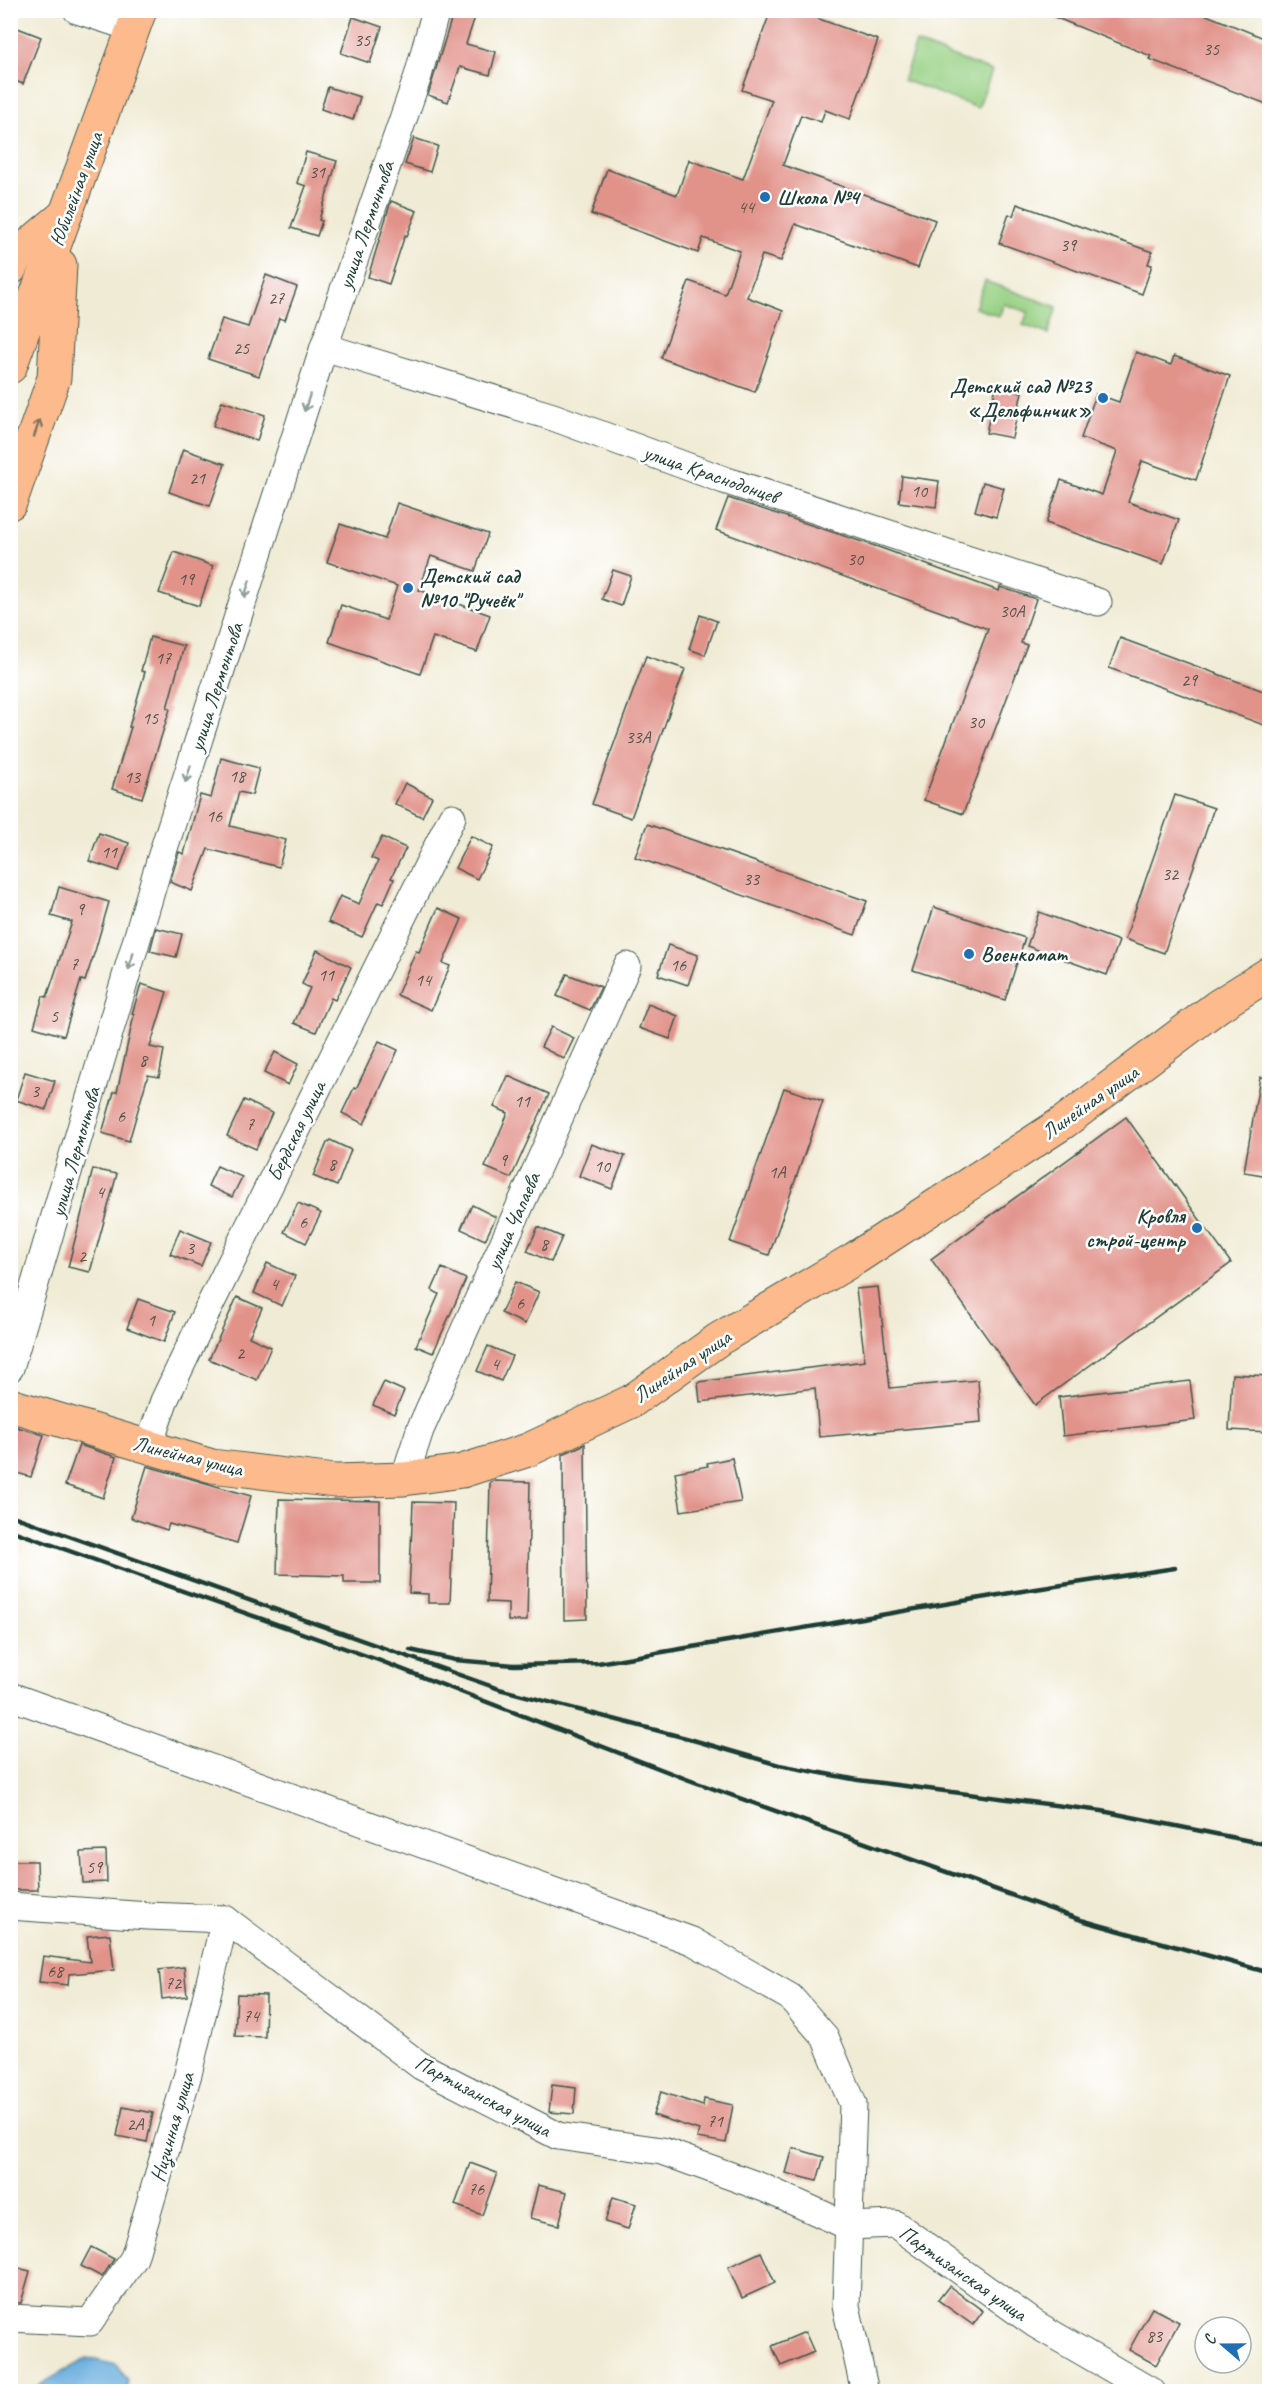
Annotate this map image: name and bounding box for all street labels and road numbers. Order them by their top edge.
street label: Юбилейная улица [43,127,109,249]
street label: улица Лермонтова [331,156,401,294]
street label: улица Краснодонцев [638,438,786,511]
street label: улица Лермонтова [182,618,250,757]
street label: Линейная улица [1037,1058,1145,1145]
street label: Бердская улица [261,1075,332,1185]
street label: улица Лермонтова [43,1082,106,1222]
street label: улица Чапаева [479,1166,547,1276]
street label: Линейная улица [628,1323,737,1408]
street label: Линейная улица [130,1430,247,1483]
street label: Партизанская улица [411,2049,557,2143]
street label: Низинная улица [144,2068,201,2185]
street label: Партизанская улица [894,2219,1033,2328]

